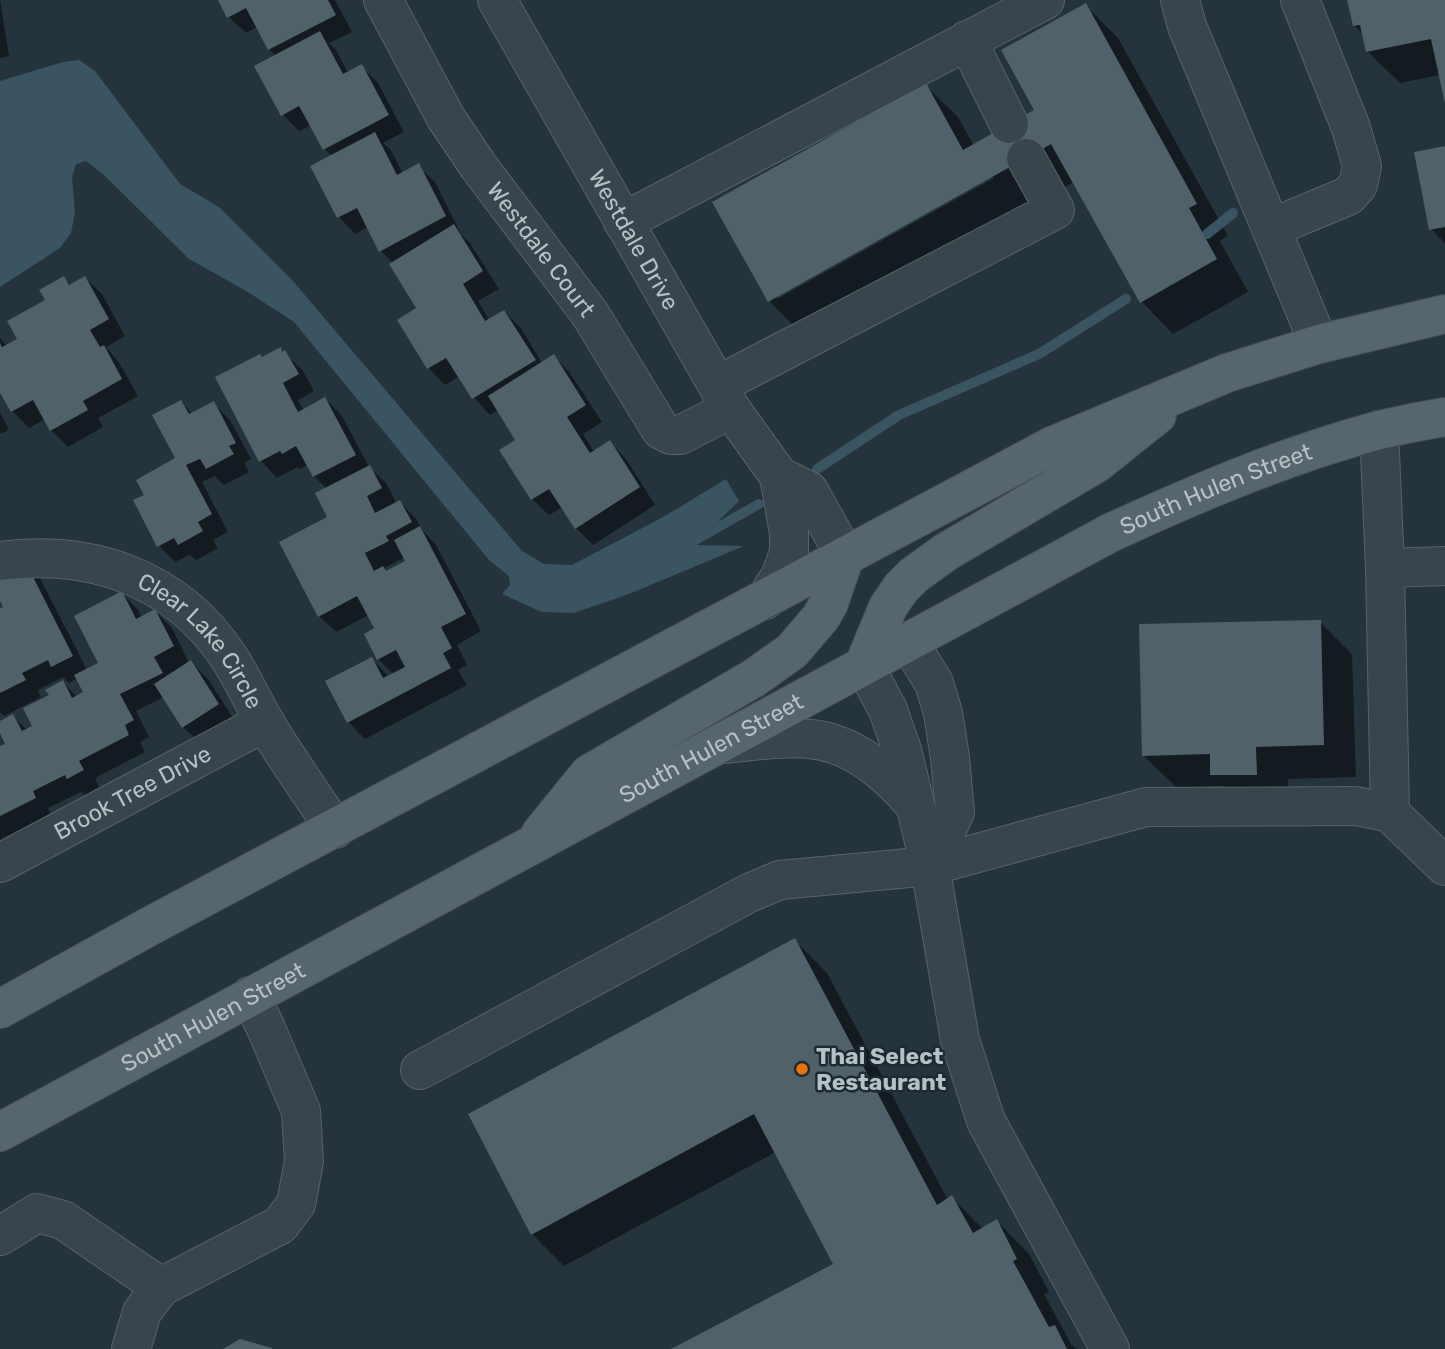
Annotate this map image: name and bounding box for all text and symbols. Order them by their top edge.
street label: Westdale Drive [583,164,685,315]
street label: Westdale Court [481,176,601,322]
street label: South Hulen Street [1115,438,1315,541]
street label: Clear Lake Circle [133,567,269,713]
street label: South Hulen Street [614,687,808,809]
street label: Brook Tree Drive [49,739,216,846]
street label: South Hulen Street [116,956,310,1078]
place label: Thai Select Restaurant [816,1042,947,1096]
marker: Thai Select Restaurant [794,1061,810,1077]

